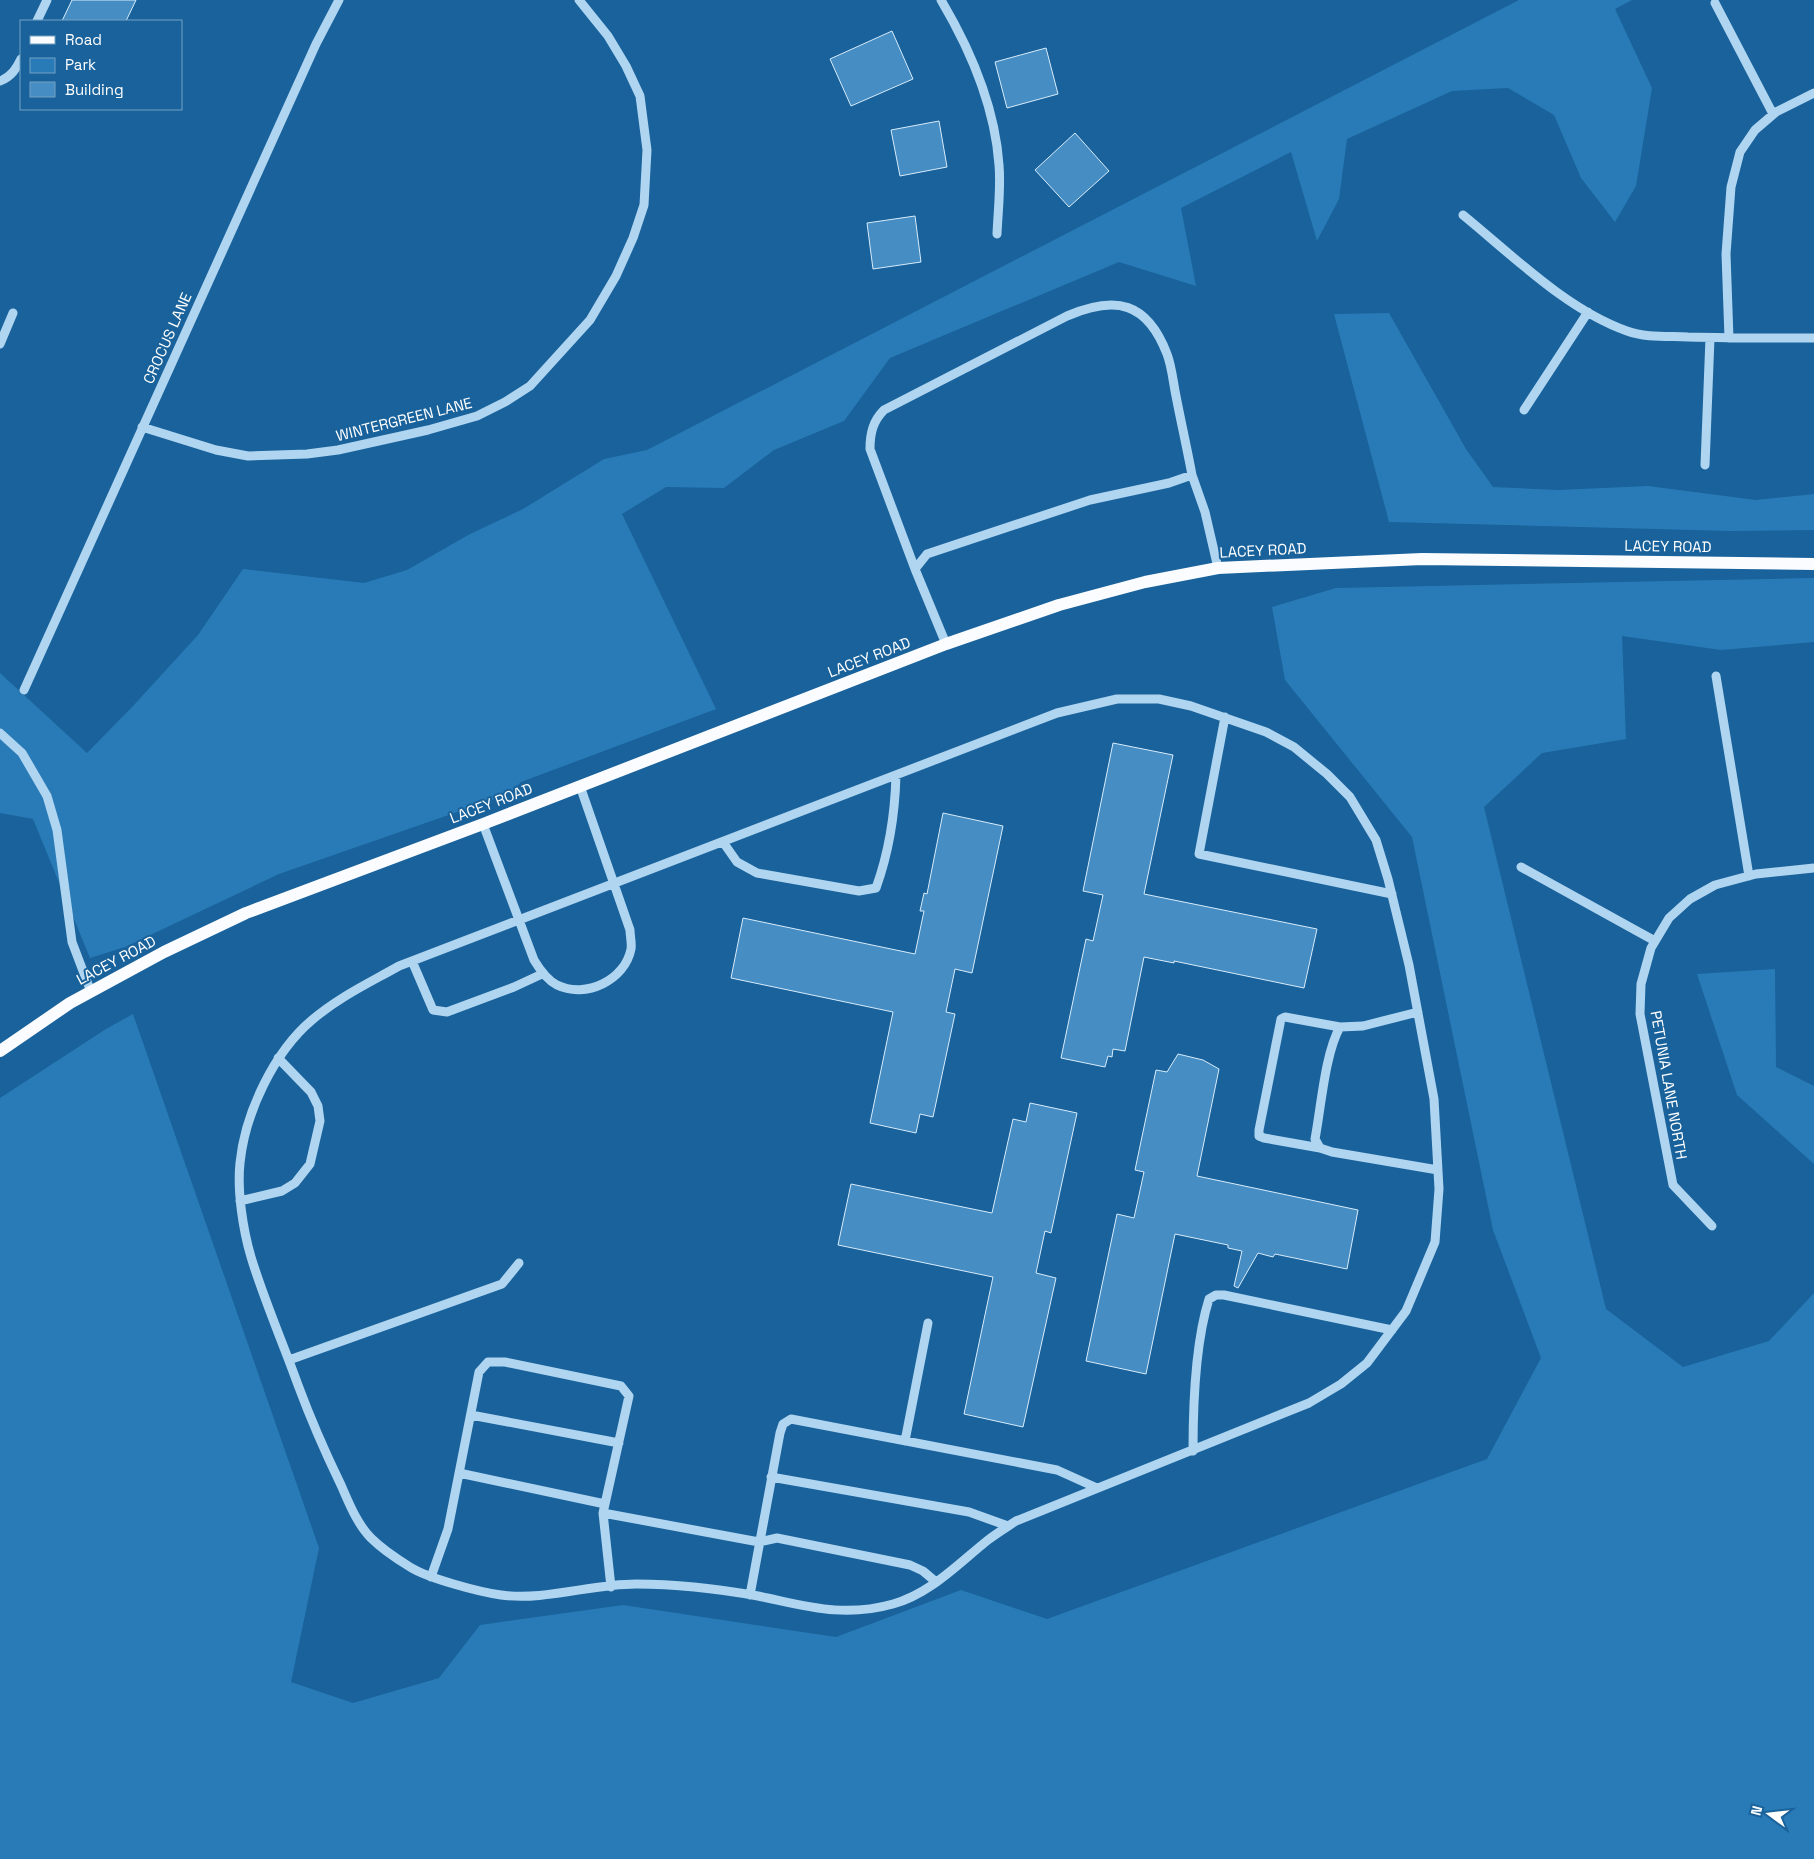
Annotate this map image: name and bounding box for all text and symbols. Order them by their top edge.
legend [20,20,182,110]
text: Road [65,30,102,49]
text: Park [65,55,96,74]
text: Building [65,80,124,99]
street label: CROCUS LANE [138,289,196,387]
street label: WINTERGREEN LANE [334,393,474,445]
street label: LACEY ROAD [1624,536,1712,556]
street label: LACEY ROAD [1219,538,1307,562]
street label: LACEY ROAD [825,632,913,681]
street label: LACEY ROAD [447,778,535,827]
street label: LACEY ROAD [73,931,159,989]
street label: PETUNIA LANE NORTH [1647,1009,1691,1161]
north arrow [1744,1789,1794,1839]
text: N [1747,1804,1766,1818]

